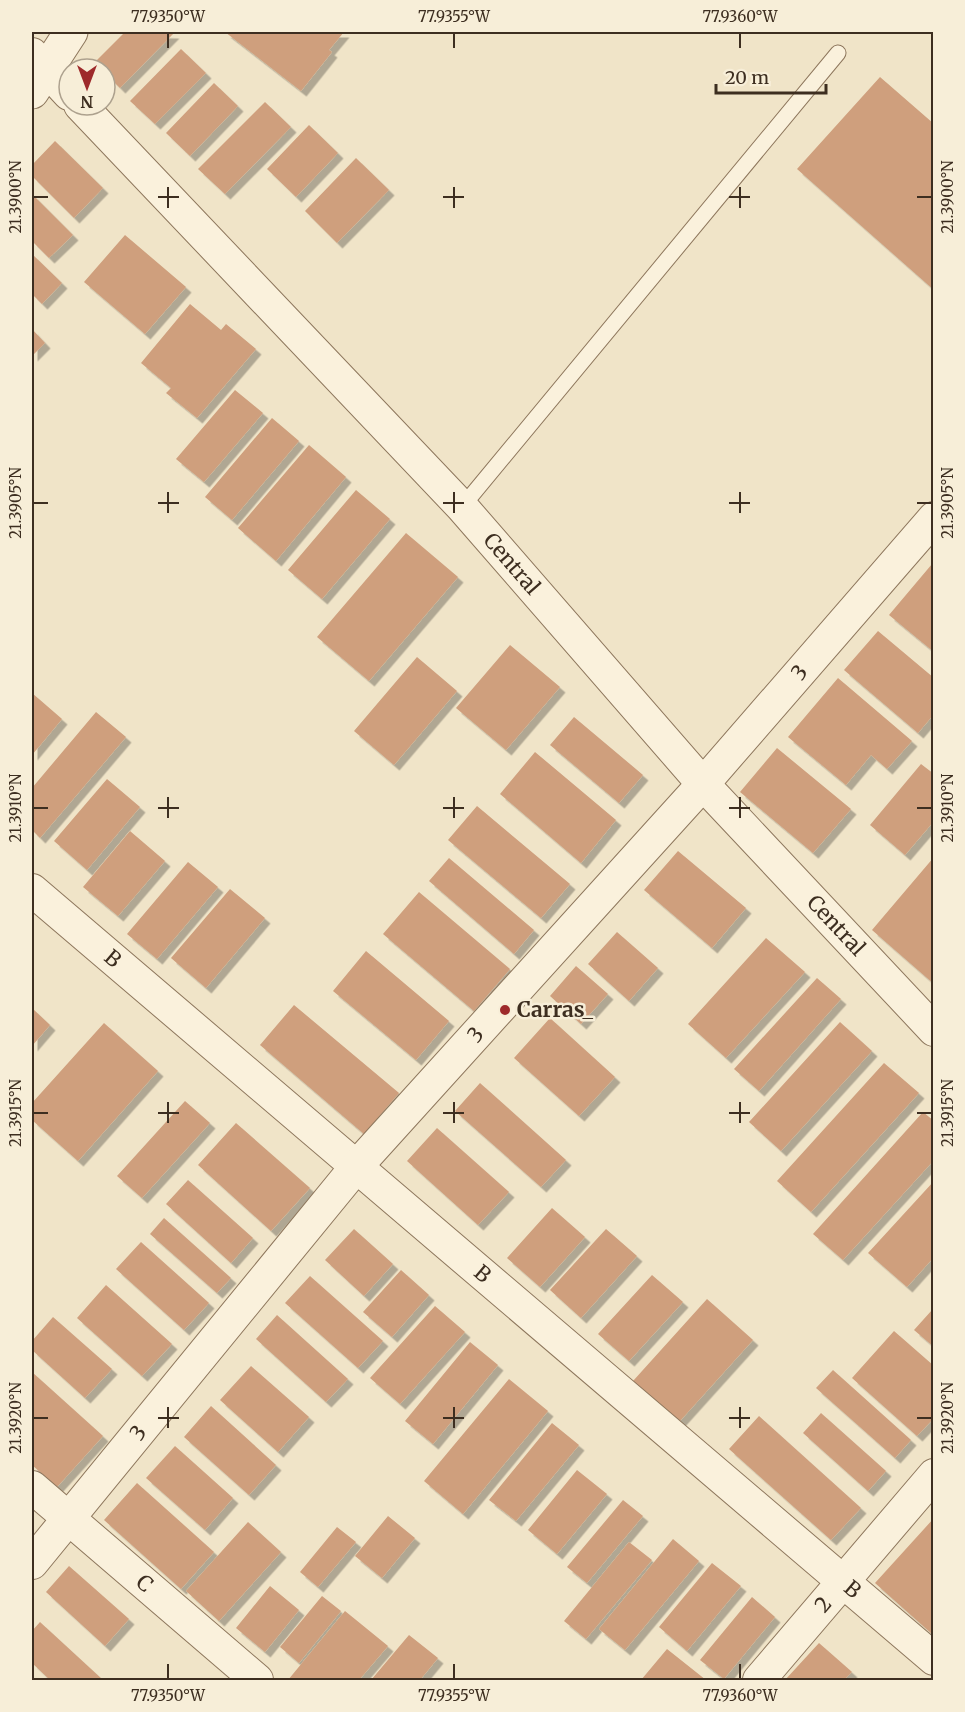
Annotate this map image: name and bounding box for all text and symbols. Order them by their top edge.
text: 77.9350°W [131,7,206,26]
text: 77.9355°W [418,7,491,26]
text: 77.9360°W [702,7,779,26]
north arrow [57,57,117,117]
scale bar [716,57,826,95]
text: 20 m [725,66,769,89]
text: N [80,92,93,112]
text: 21.3900°N [6,160,25,234]
text: 21.3900°N [938,160,957,234]
text: 21.3905°N [6,467,25,539]
text: 21.3905°N [938,467,957,539]
street label: Central [478,527,547,601]
street label: 3 [785,659,813,686]
text: 21.3910°N [6,773,25,842]
text: 21.3910°N [938,773,957,842]
street label: Central [801,889,872,962]
street label: B [99,944,127,973]
place label: Carras_ [517,996,594,1023]
marker: Carras_ [498,1003,512,1017]
street label: 3 [461,1021,489,1048]
text: 21.3915°N [6,1079,25,1147]
text: 21.3915°N [938,1079,957,1147]
street label: B [469,1259,497,1289]
text: 21.3920°N [6,1382,25,1454]
text: 21.3920°N [938,1382,957,1454]
street label: 3 [124,1419,152,1446]
street label: C [131,1568,159,1598]
street label: B [839,1574,867,1604]
street label: 2 [809,1591,837,1618]
text: 77.9350°W [131,1686,206,1705]
text: 77.9355°W [418,1686,491,1705]
text: 77.9360°W [702,1686,779,1705]

